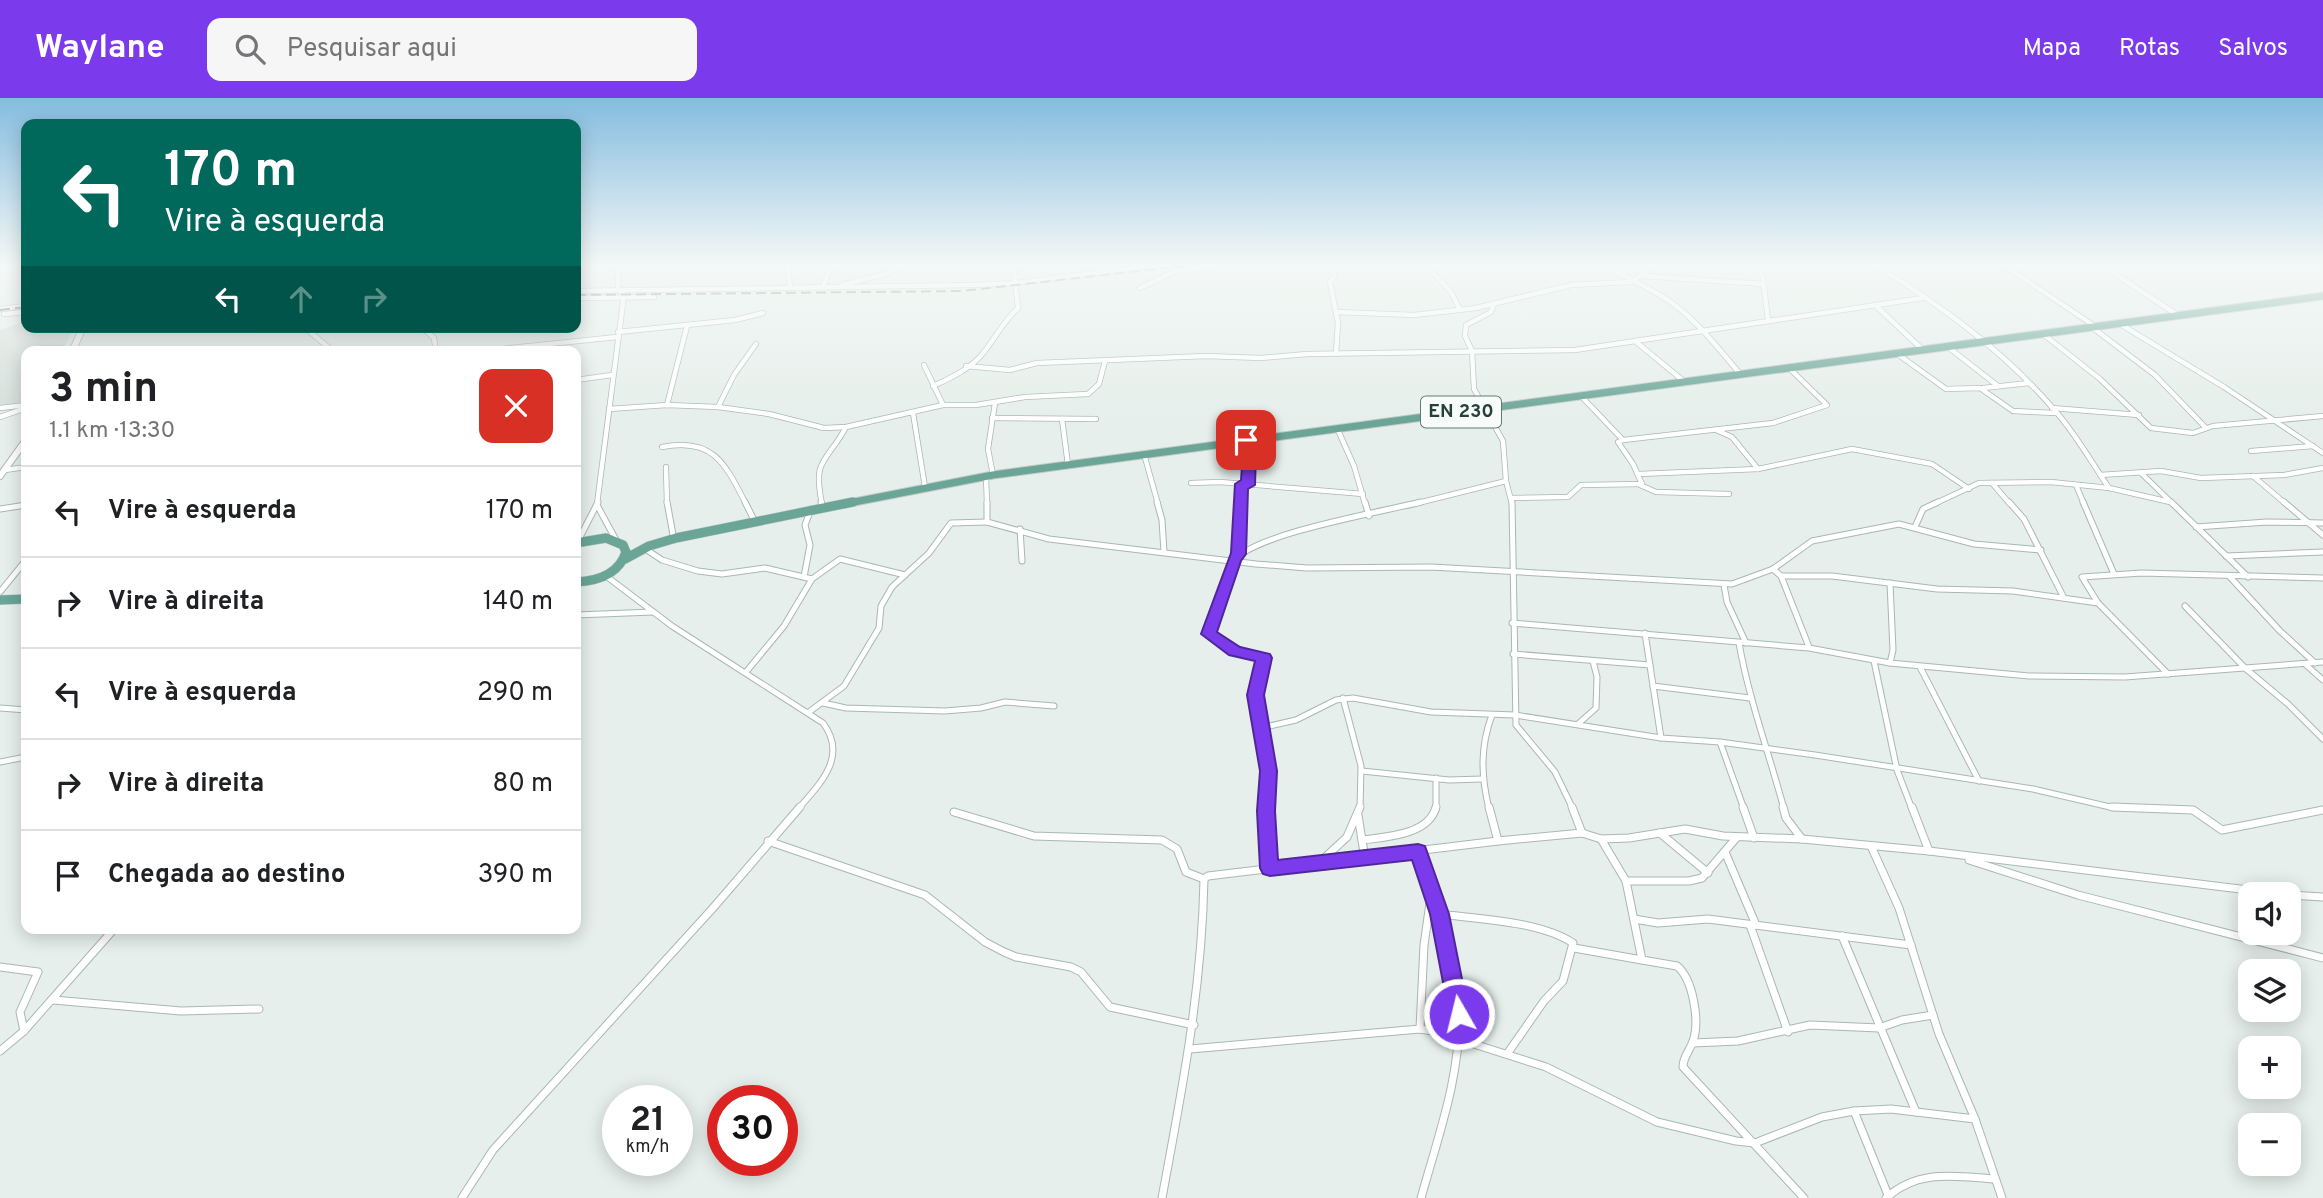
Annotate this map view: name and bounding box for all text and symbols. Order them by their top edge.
search box [207,18,697,81]
text: Waylane [35,28,165,70]
icon: search [231,30,269,68]
text: Pesquisar aqui [287,33,457,66]
text: Mapa [2023,34,2081,64]
text: Rotas [2119,34,2180,64]
text: Salvos [2218,34,2288,64]
text: 170 m [164,142,297,204]
icon: left [49,147,140,238]
text: Vire à esquerda [164,203,385,243]
icon: left [209,280,247,318]
icon: ahead [282,280,320,318]
icon: right [355,280,393,318]
text: 3 min [49,364,158,417]
button: close [479,369,553,443]
road number: EN 230 [1421,396,1501,428]
pin [1216,410,1276,470]
text: 1.1 km · 13:30 [49,417,175,446]
icon: arrive [1227,421,1265,459]
icon: left [49,493,87,531]
text: Vire à esquerda [108,495,296,528]
text: 170 m [486,495,553,528]
icon: right [49,584,87,622]
text: Vire à direita [108,586,264,619]
text: 140 m [483,586,553,619]
icon: left [49,675,87,713]
text: Vire à esquerda [108,677,296,710]
text: 290 m [477,677,553,710]
icon: right [49,766,87,804]
text: Vire à direita [108,768,264,801]
text: 80 m [493,768,553,801]
icon: arrive [49,857,87,895]
text: Chegada ao destino [108,859,345,892]
text: 390 m [478,859,553,892]
map controls [2238,882,2301,1176]
button: sound [2238,882,2301,945]
button: layers [2238,959,2301,1022]
position arrow [1422,977,1496,1051]
button: + [2238,1036,2301,1099]
speed limit sign: 30 [707,1085,798,1176]
text: 21 [630,1099,665,1143]
button: − [2238,1113,2301,1176]
text: km/h [626,1136,669,1159]

